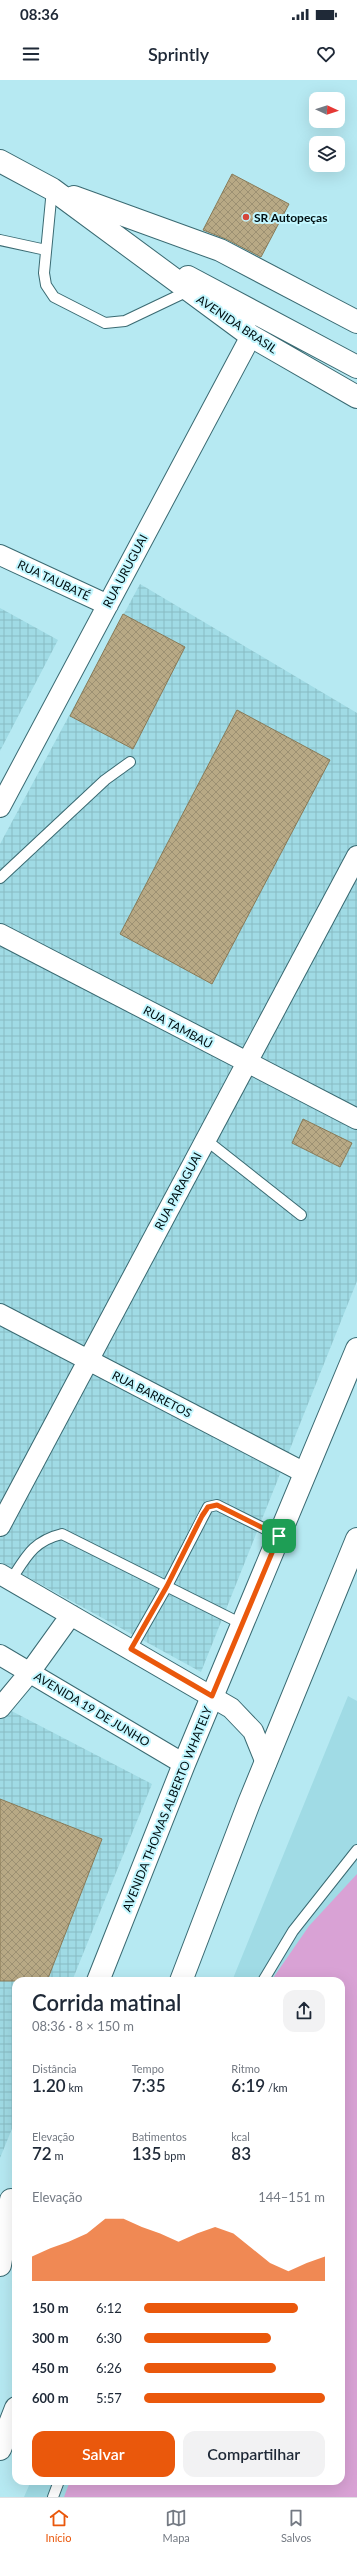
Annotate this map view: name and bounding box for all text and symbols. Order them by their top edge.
text: 08:36 [20,5,59,23]
icon: menu [20,43,42,65]
text: Sprintly [148,43,209,65]
icon: heart [315,43,337,65]
north arrow [309,92,345,128]
map controls [309,92,345,172]
button: layers [309,136,345,172]
place label: SR Autopeças [254,210,327,225]
marker: SR Autopeças [241,212,251,222]
street label: AVENIDA BRASIL [194,291,280,357]
street label: RUA URUGUAI [99,532,151,610]
street label: RUA TAUBATÉ [15,557,93,603]
street label: RUA TAMBAÚ [141,1002,215,1052]
street label: RUA PARAGUAI [151,1150,205,1232]
street label: RUA BARRETOS [110,1367,194,1421]
pin [262,1519,296,1553]
icon: arrive [268,1525,290,1547]
street label: AVENIDA 19 DE JUNHO [31,1668,153,1750]
street label: AVENIDA THOMAS ALBERTO WHATELY [119,1704,215,1914]
text: Corrida matinal [32,1989,181,2016]
button: share [283,1990,325,2032]
text: 08:36 · 8 × 150 m [32,2018,134,2034]
text: Distância [32,2062,77,2075]
text: Tempo [132,2062,164,2075]
text: Ritmo [231,2062,260,2075]
text: 1.20 [32,2075,66,2096]
text: 7:35 [132,2075,166,2096]
text: 6:19 [231,2075,265,2096]
text: km [66,2081,83,2094]
text: /km [265,2081,288,2094]
text: Elevação [32,2130,75,2143]
text: Batimentos [132,2130,187,2143]
text: kcal [231,2130,250,2143]
text: 72 [32,2143,52,2164]
text: 135 [132,2143,161,2164]
text: 83 [231,2143,251,2164]
text: m [52,2149,64,2162]
text: bpm [161,2149,185,2162]
text: Elevação [32,2189,82,2205]
text: 144–151 m [258,2189,325,2205]
text: 150 m [32,2300,69,2316]
text: 6:12 [96,2300,122,2316]
text: 300 m [32,2330,69,2346]
text: 6:30 [96,2330,122,2346]
text: 450 m [32,2360,69,2376]
text: 6:26 [96,2360,122,2376]
text: 600 m [32,2390,69,2406]
text: 5:57 [96,2390,122,2406]
button: Salvar [32,2431,175,2477]
button: Compartilhar [183,2431,325,2477]
tab: Início [46,2507,71,2544]
tab: Mapa [163,2507,190,2544]
tab: Salvos [281,2507,311,2544]

